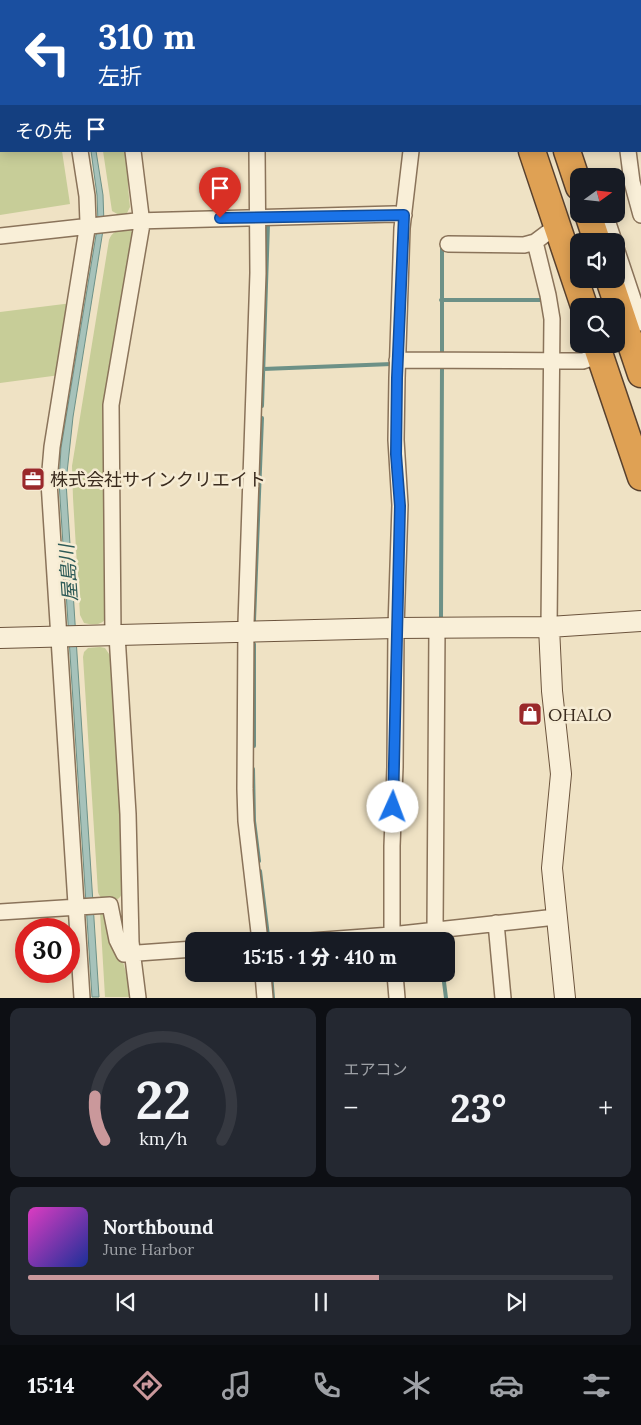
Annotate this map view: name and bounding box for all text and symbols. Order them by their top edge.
text: 310 m [98,14,195,59]
icon: left [15,20,80,85]
text: 左折 [98,62,142,90]
icon: arrive [82,115,110,143]
text: その先 [15,119,72,143]
pin [199,167,241,218]
north arrow [570,168,625,222]
map controls [570,168,625,353]
icon: arrive [206,174,234,202]
button: sound [570,233,625,288]
button: search [570,298,625,353]
office icon: 株式会社サインクリエイト [20,466,46,492]
place label: 株式会社サインクリエイト [50,468,266,491]
water label: 屋島川 [54,542,82,602]
shop icon: OHALO [517,701,543,727]
place label: OHALO [548,703,612,726]
position arrow [366,780,418,832]
speed limit sign: 30 [15,918,80,983]
text: 15:15 · 1 分 · 410 m [243,945,397,969]
text: エアコン [344,1059,408,1079]
text: 22 [135,1067,190,1133]
text: 23° [450,1084,506,1132]
text: − [344,1090,358,1126]
text: + [598,1090,613,1126]
text: km/h [139,1127,187,1150]
text: Northbound [103,1215,214,1239]
text: June Harbor [103,1239,194,1259]
icon: previous [112,1288,140,1316]
icon: pause [307,1288,335,1316]
icon: next [502,1288,530,1316]
icon: directions [130,1368,165,1403]
icon: music [219,1368,254,1403]
icon: phone [309,1368,344,1403]
icon: climate [399,1368,434,1403]
icon: car [489,1368,524,1403]
icon: filters [579,1368,614,1403]
text: 15:14 [27,1371,75,1399]

